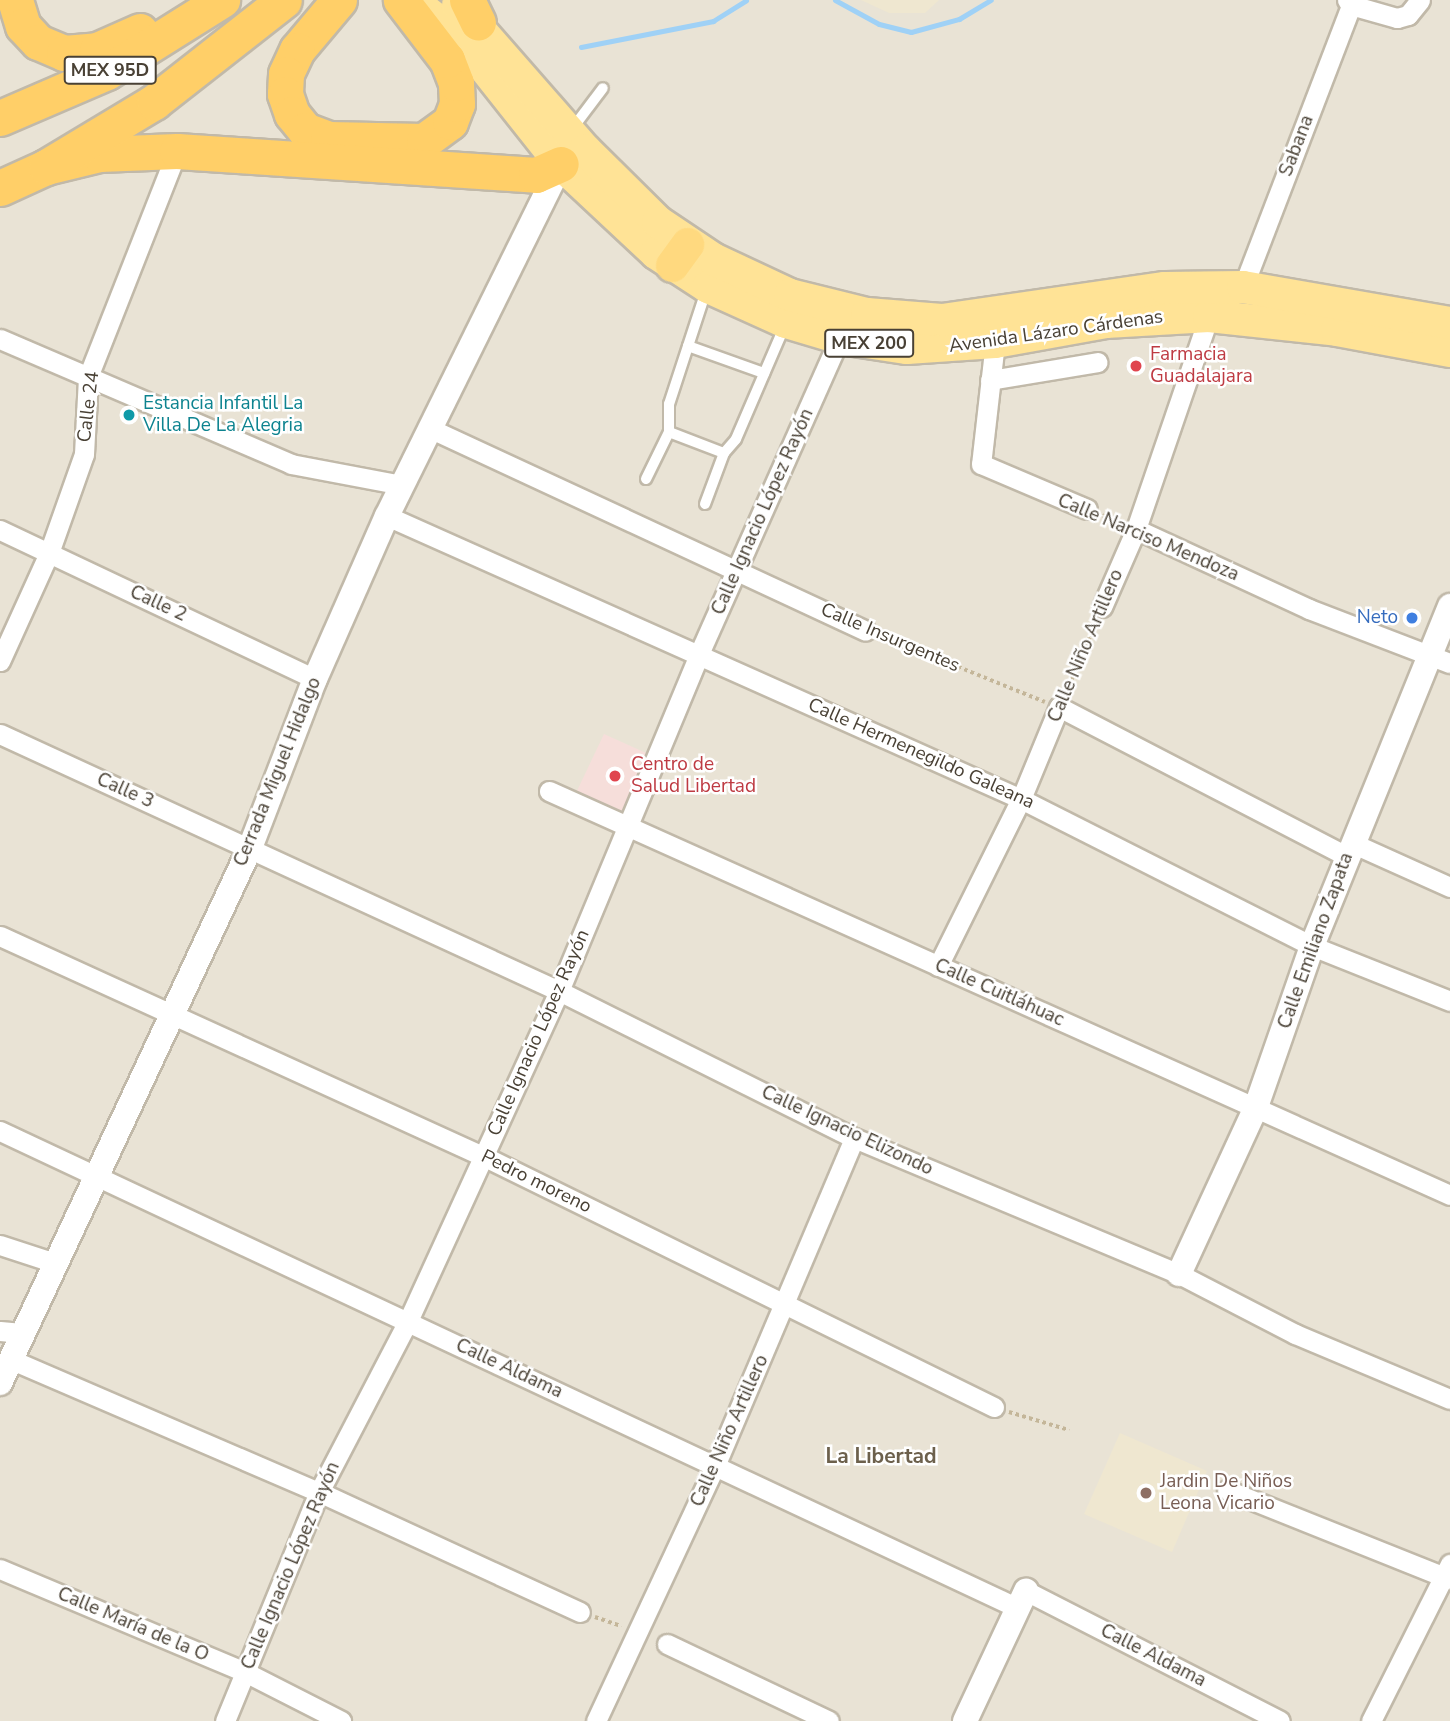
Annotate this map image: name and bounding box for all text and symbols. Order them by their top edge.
road number: MEX 95D [63,56,157,84]
street label: Sabana [1275,112,1319,180]
street label: Avenida Lázaro Cárdenas [947,306,1165,358]
road number: MEX 200 [824,328,914,358]
place label: Farmacia Guadalajara [1150,344,1253,388]
marker: Farmacia Guadalajara [1128,358,1144,374]
street label: Calle 24 [73,370,105,444]
place label: Estancia Infantil La Villa De La Alegria [143,393,303,437]
street label: Calle Ignacio López Rayón [707,405,819,619]
marker: Estancia Infantil La Villa De La Alegria [121,407,137,423]
street label: Calle Narciso Mendoza [1054,489,1242,587]
street label: Calle Niño Artillero [1043,566,1129,726]
street label: Calle 2 [126,581,190,627]
street label: Calle Insurgentes [817,598,963,678]
place label: Neto [1357,607,1398,629]
marker: Neto [1404,610,1420,626]
street label: Cerrada Miguel Hidalgo [230,674,326,870]
street label: Calle Hermenegildo Galeana [804,694,1038,814]
place label: Centro de Salud Libertad [631,754,756,798]
marker: Centro de Salud Libertad [605,766,625,786]
street label: Calle 3 [93,768,157,814]
street label: Calle Emiliano Zapata [1274,850,1358,1032]
street label: Calle Ignacio López Rayón [483,926,595,1140]
street label: Calle Cuitláhuac [931,954,1067,1032]
street label: Calle Ignacio Elizondo [757,1081,937,1181]
street label: Pedro moreno [477,1145,595,1219]
street label: Calle Aldama [452,1334,566,1404]
street label: Calle Niño Artillero [686,1351,774,1511]
district label: La Libertad [825,1443,937,1469]
street label: Calle Ignacio López Rayón [237,1459,345,1673]
place label: Jardin De Niños Leona Vicario [1160,1471,1292,1515]
marker: Jardin De Niños Leona Vicario [1138,1485,1154,1501]
street label: Calle María de la O [54,1583,212,1667]
street label: Calle Aldama [1096,1620,1210,1692]

